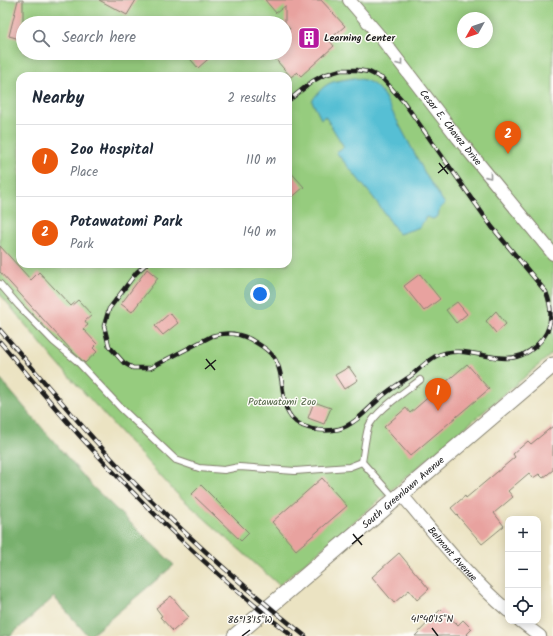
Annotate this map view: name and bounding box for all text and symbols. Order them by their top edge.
north arrow [457,12,493,48]
search box [16,16,292,60]
building icon: Learning Center [296,25,322,51]
text: Search here [62,26,136,50]
icon: search [30,27,52,49]
place label: Learning Center [324,30,395,46]
one-way arrow [395,59,403,66]
text: Nearby [32,85,84,112]
street label: Cesar E. Chavez Drive [415,86,486,170]
text: 2 results [228,88,276,109]
pin: 2 [495,121,521,154]
text: Zoo Hospital [70,138,153,162]
text: 1 [43,150,47,171]
text: 110 m [246,150,276,171]
text: Place [70,162,98,183]
one-way arrow [485,171,492,179]
text: Potawatomi Park [70,210,182,234]
text: 2 [41,222,49,243]
text: 140 m [243,222,276,243]
text: Park [70,234,94,255]
your location [250,284,270,304]
pin: 1 [425,378,451,411]
park label: Potawatomi Zoo [248,394,316,410]
street label: South Greenlawn Avenue [358,452,449,533]
map controls [505,516,541,624]
button: + [505,516,541,552]
street label: Belmont Avenue [424,523,481,586]
button: − [505,552,541,588]
button: locate [505,588,541,624]
text: 41°40'15"N [411,611,454,627]
text: 86°13'15"W [228,612,273,628]

